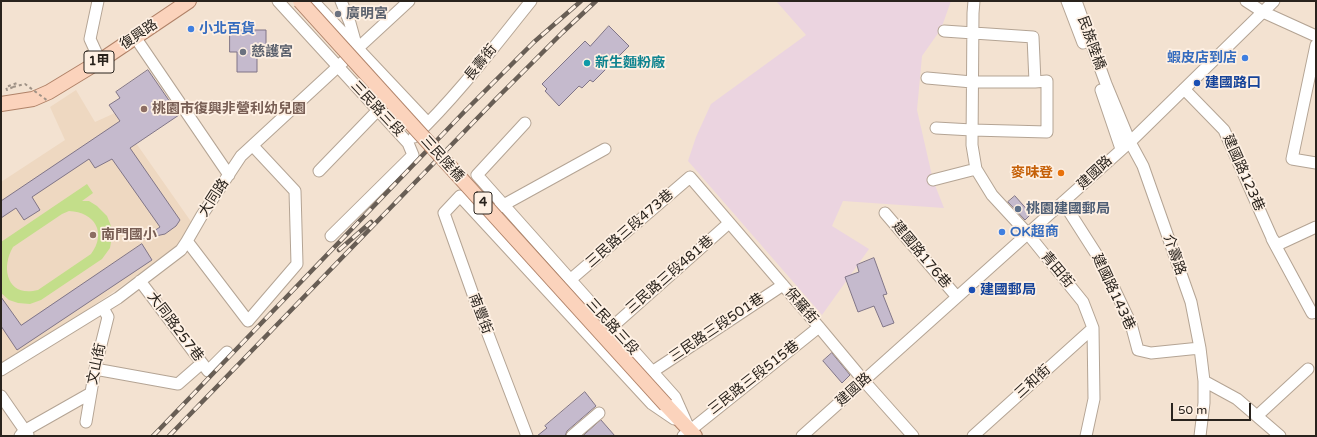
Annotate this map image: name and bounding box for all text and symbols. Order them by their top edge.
place label: 廣明宮 [346,6,388,22]
marker: 廣明宮 [333,9,343,19]
street label: 民族陸橋 [1074,14,1108,72]
street label: 復興路 [117,16,161,54]
place label: 小北百貨 [199,21,255,37]
marker: 小北百貨 [186,24,196,34]
street label: 長壽街 [461,41,501,85]
place label: 慈護宮 [251,44,293,60]
marker: 慈護宮 [238,47,248,57]
place label: 蝦皮店到店 [1167,50,1237,66]
road number: 1甲 [84,51,114,73]
marker: 蝦皮店到店 [1240,53,1250,63]
place label: 新生麵粉廠 [595,55,665,71]
marker: 新生麵粉廠 [582,58,592,68]
place label: 建國路口 [1205,75,1261,91]
street label: 三民路三段 [347,78,407,140]
marker: 建國路口 [1192,78,1202,88]
place label: 桃園市復興非營利幼兒園 [152,101,306,117]
marker: 桃園市復興非營利幼兒園 [139,104,149,114]
street label: 建國路123巷 [1219,132,1267,214]
street label: 三民陸橋 [417,133,467,185]
street label: 建國路 [1074,153,1116,193]
place label: 麥味登 [1011,165,1053,181]
marker: 麥味登 [1056,168,1066,178]
street label: 大同路 [196,176,232,220]
street label: 三民路三段473巷 [583,186,677,272]
road number: 4 [474,192,492,214]
place label: 桃園建國郵局 [1026,201,1110,217]
marker: 桃園建國郵局 [1013,204,1023,214]
street label: 建國路176巷 [888,218,954,292]
place label: OK超商 [1010,224,1059,240]
place label: 南門國小 [101,227,157,243]
marker: OK超商 [997,227,1007,237]
marker: 南門國小 [88,230,98,240]
street label: 三民路三段481巷 [623,232,717,318]
street label: 介壽路 [1159,232,1189,278]
street label: 青田街 [1037,249,1077,291]
street label: 建國路143巷 [1088,251,1138,333]
place label: 建國郵局 [980,282,1036,298]
street label: 保羅街 [781,285,821,327]
marker: 建國郵局 [967,285,977,295]
street label: 大同路257巷 [144,289,206,365]
street label: 三民路三段501巷 [667,290,767,366]
street label: 南豐街 [465,291,495,337]
street label: 三民路三段 [582,295,642,359]
street label: 三民路三段515巷 [705,337,803,419]
street label: 文山街 [84,342,110,386]
street label: 三和街 [1012,362,1054,402]
street label: 建國路 [833,370,875,410]
scale bar [1173,395,1253,421]
text: 50 m [1178,403,1207,417]

